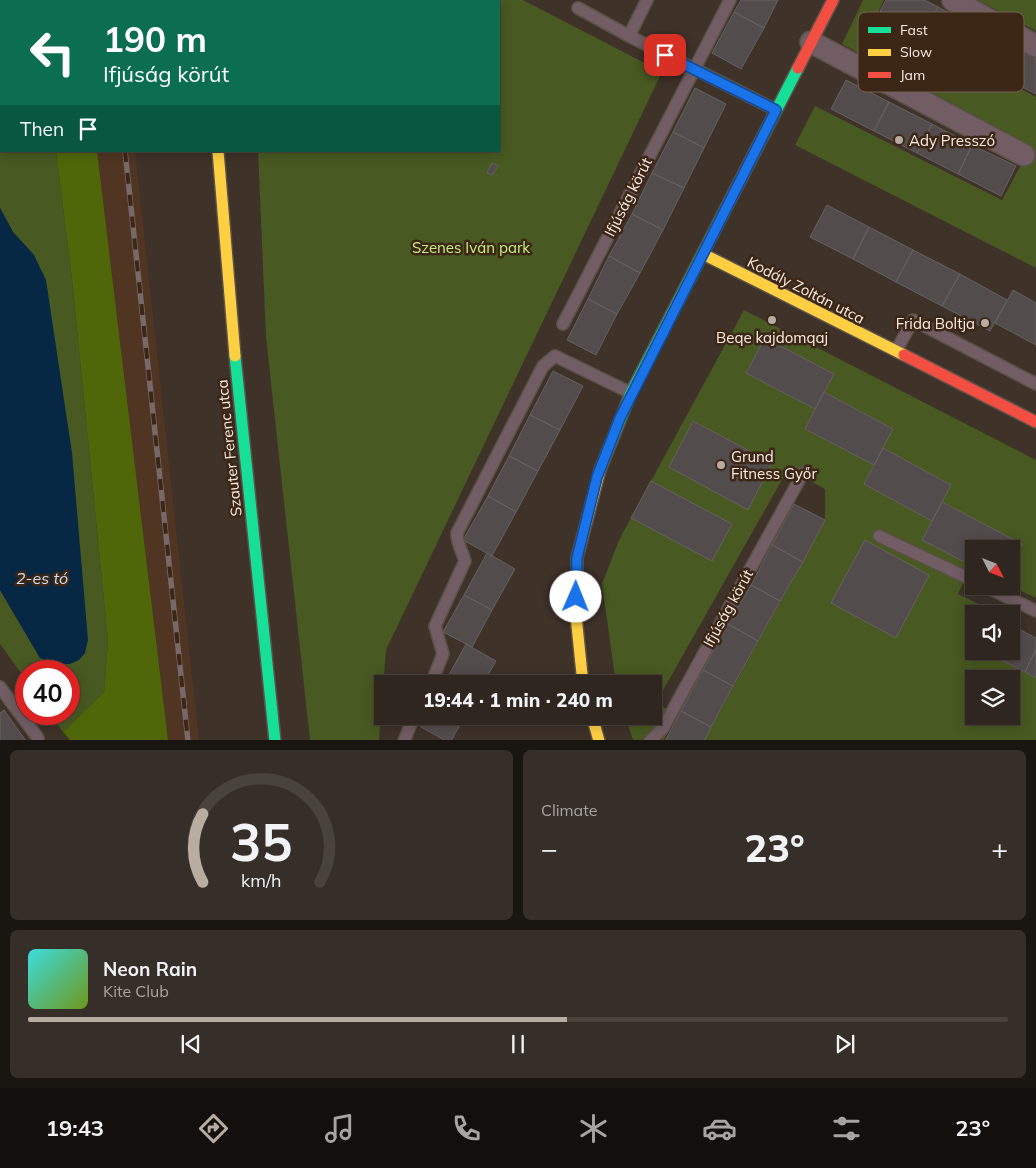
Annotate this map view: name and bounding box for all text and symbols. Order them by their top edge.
legend [858,12,1024,92]
text: 190 m [103,17,207,61]
icon: left [20,20,85,85]
text: Fast [900,21,928,39]
pin [644,34,686,76]
icon: arrive [651,41,679,69]
text: Slow [900,43,932,61]
text: Ifjúság körút [103,60,229,88]
text: Jam [900,66,925,84]
icon: arrive [74,115,102,143]
text: Then [20,117,64,141]
place label: Ady Presszó [909,131,995,150]
marker: Ady Presszó [893,134,905,146]
street label: Ifjúság körút [600,154,656,240]
park label: Szenes Iván park [412,238,530,257]
street label: Kodály Zoltán utca [744,252,868,328]
marker: Beqe kajdomqaj [766,314,778,326]
place label: Frida Boltja [896,314,975,333]
marker: Frida Boltja [979,317,991,329]
place label: Beqe kajdomqaj [716,328,828,347]
street label: Szauter Ferenc utca [212,379,246,517]
place label: Grund Fitness Győr [731,447,817,483]
marker: Grund Fitness Győr [715,459,727,471]
north arrow [965,540,1020,595]
map controls [965,540,1020,725]
street label: Ifjúság körút [699,566,757,650]
water label: 2-es tó [16,568,68,588]
position arrow [549,570,601,622]
button: sound [965,605,1020,660]
speed limit sign: 40 [15,660,80,725]
button: layers [965,670,1020,725]
text: 19:44 · 1 min · 240 m [423,688,613,712]
text: Climate [541,800,597,820]
text: 35 [230,809,293,874]
text: 23° [744,824,805,872]
text: − [541,831,558,866]
text: + [991,831,1008,866]
text: km/h [241,869,282,891]
text: Neon Rain [103,957,197,981]
text: Kite Club [103,981,169,1001]
icon: previous [177,1030,205,1058]
icon: pause [504,1030,532,1058]
icon: next [831,1030,859,1058]
icon: directions [196,1111,231,1146]
icon: music [322,1111,357,1146]
icon: phone [449,1111,484,1146]
icon: climate [576,1111,611,1146]
icon: car [702,1111,737,1146]
icon: filters [829,1111,864,1146]
text: 19:43 [46,1114,104,1142]
text: 23° [955,1114,990,1142]

